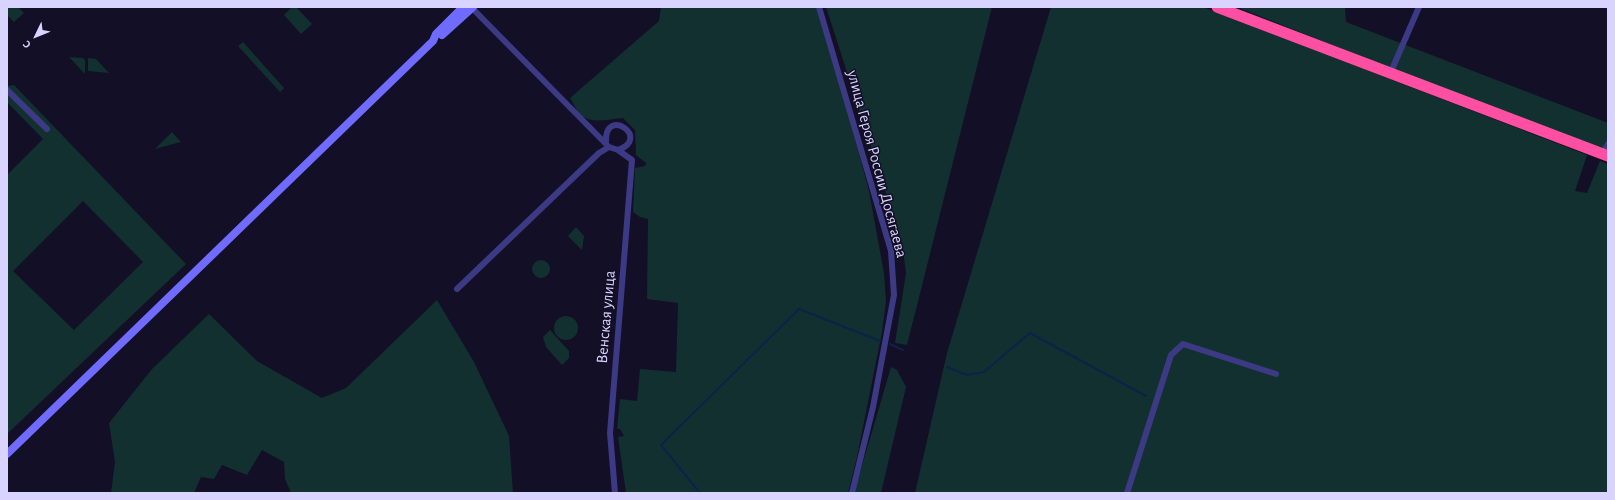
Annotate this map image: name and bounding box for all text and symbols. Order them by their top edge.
north arrow [16,16,56,56]
text: С [21,39,33,51]
street label: улица Героя России Досягаева [843,68,911,260]
street label: Венская улица [592,270,620,364]

